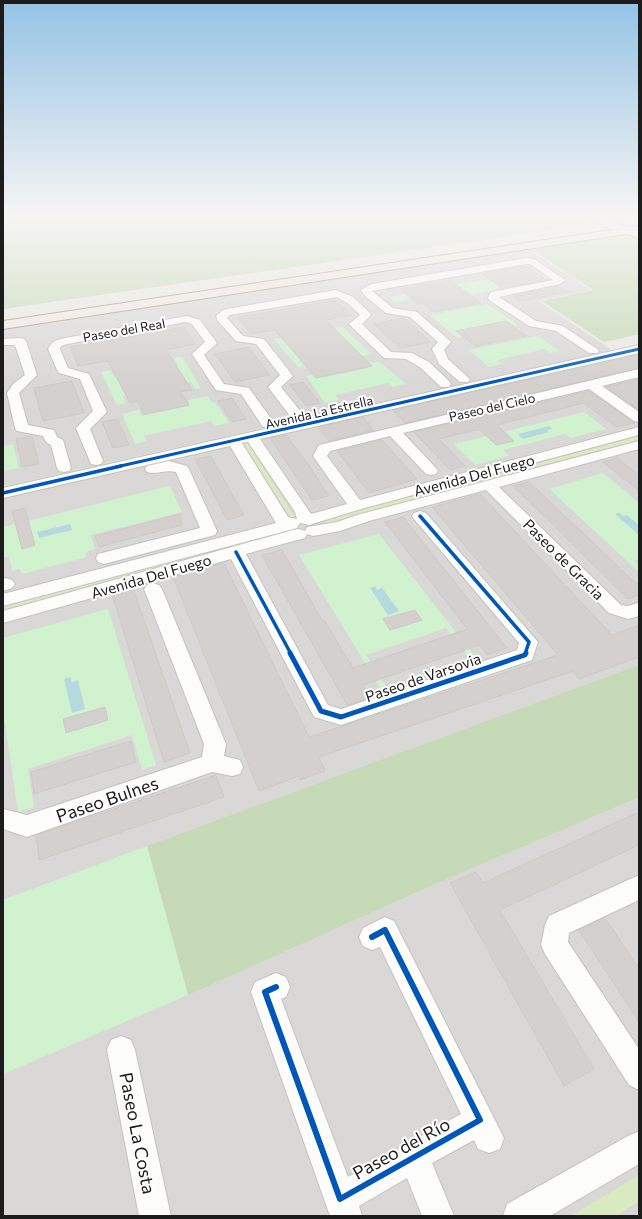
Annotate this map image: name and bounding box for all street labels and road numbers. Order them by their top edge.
street label: Paseo del Real [82,315,166,345]
street label: Paseo del Cielo [447,389,537,425]
street label: Avenida La Estrella [264,392,374,432]
street label: Avenida Del Fuego [412,450,536,500]
street label: Paseo de Gracia [520,515,608,603]
street label: Avenida Del Fuego [89,550,213,602]
street label: Paseo de Varsovia [363,649,483,705]
street label: Paseo Bulnes [53,771,161,827]
street label: Paseo La Costa [115,1070,161,1196]
street label: Paseo del Río [348,1112,454,1184]

